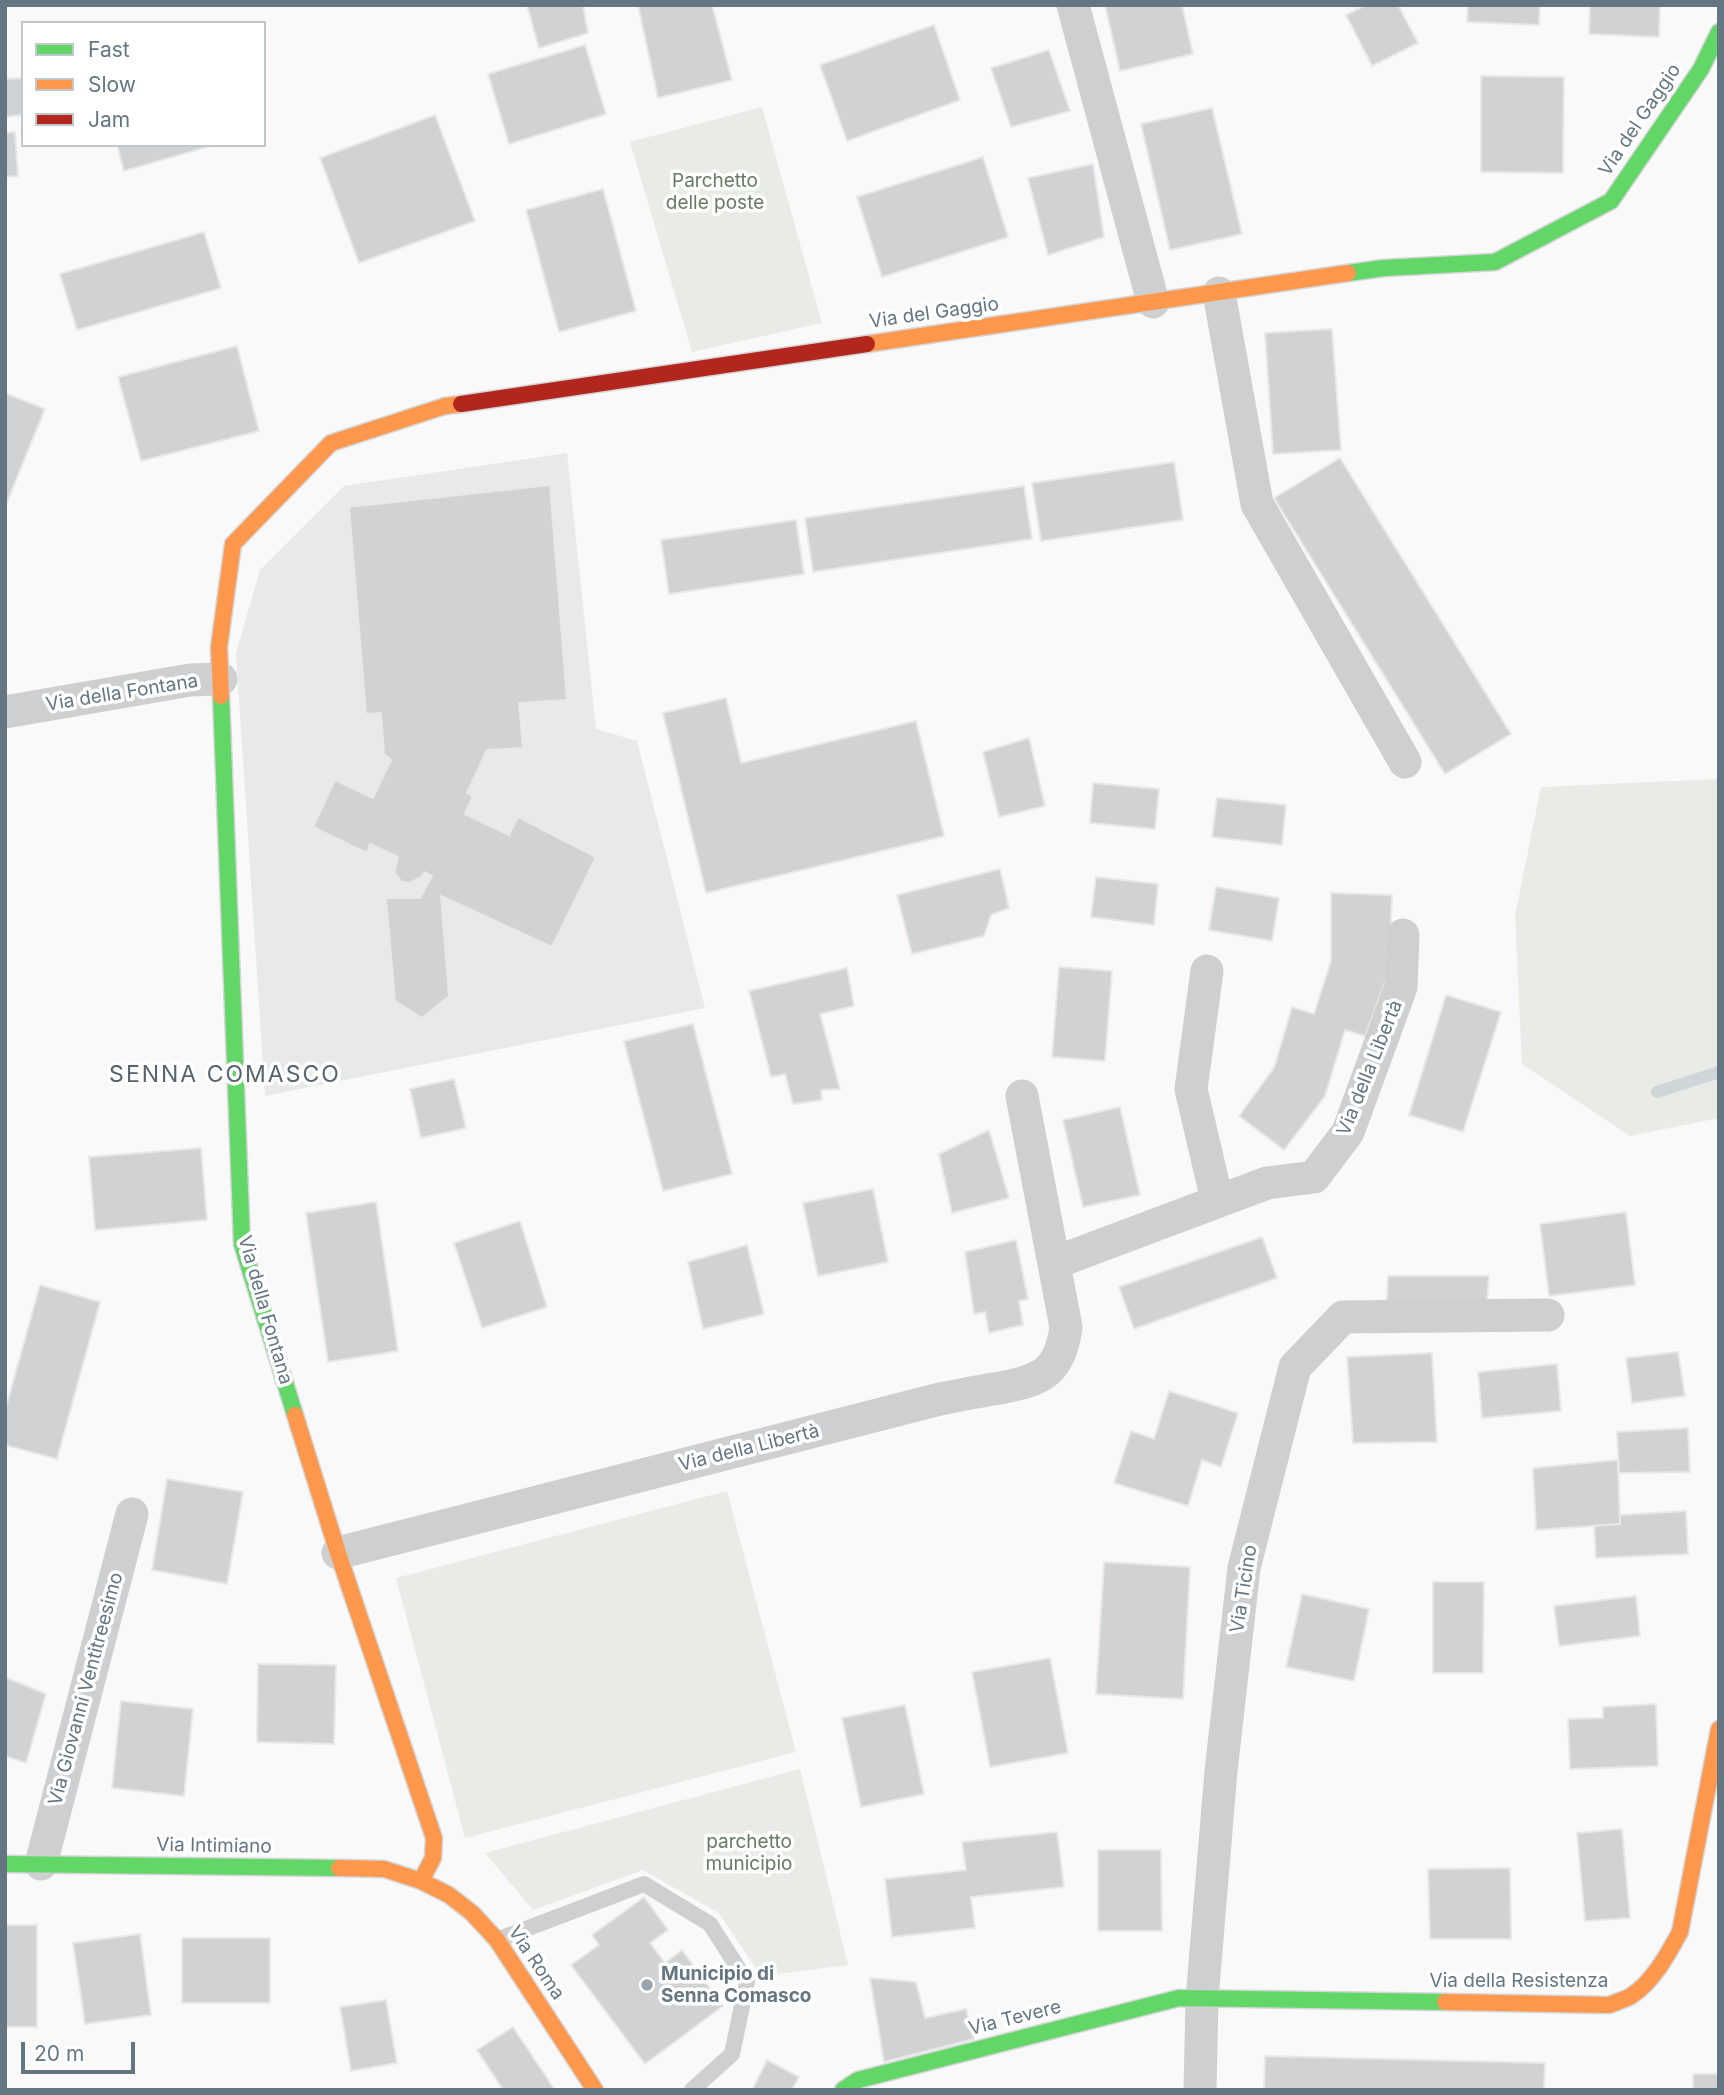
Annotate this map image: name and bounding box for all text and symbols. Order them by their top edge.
legend [21,21,266,147]
text: Fast [88,37,130,62]
street label: Via del Gaggio [1594,60,1686,180]
text: Slow [88,72,136,97]
text: Jam [88,107,130,132]
park label: Parchetto delle poste [666,170,764,214]
street label: Via del Gaggio [868,293,1000,333]
street label: Via della Fontana [44,670,200,716]
street label: Via della Libertà [1332,997,1408,1139]
district label: SENNA COMASCO [111,1061,339,1089]
street label: Via della Fontana [233,1233,297,1387]
street label: Via della Libertà [676,1420,822,1476]
street label: Via Ticino [1226,1543,1262,1635]
street label: Via Giovanni Ventitreesimo [44,1570,128,1808]
park label: parchetto municipio [706,1831,792,1875]
street label: Via Intimiano [156,1834,272,1858]
street label: Via Roma [503,1922,569,2004]
place label: Municipio di Senna Comasco [661,1963,811,2007]
street label: Via della Resistenza [1430,1970,1608,1992]
marker: Municipio di Senna Comasco [639,1977,655,1993]
street label: Via Tevere [966,1996,1064,2040]
scale bar [24,2028,138,2072]
text: 20 m [34,2041,84,2066]

